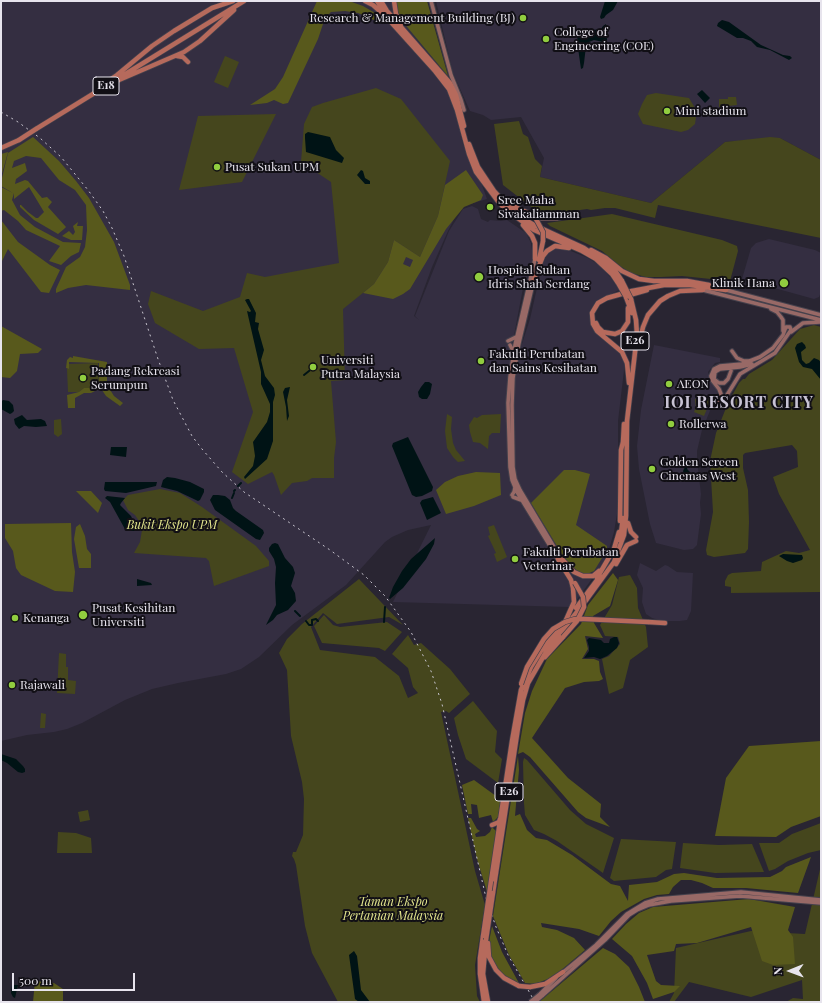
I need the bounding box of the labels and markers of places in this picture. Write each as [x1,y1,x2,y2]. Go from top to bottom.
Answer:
place label: Research & Management Building (BJ) [309,11,515,25]
marker: Research & Management Building (BJ) [518,13,528,23]
place label: College of Engineering (COE) [554,25,654,53]
marker: College of Engineering (COE) [541,34,551,44]
place label: Mini stadium [675,104,746,118]
marker: Mini stadium [662,106,672,116]
place label: Pusat Sukan UPM [225,160,319,174]
marker: Pusat Sukan UPM [212,162,222,172]
place label: Sree Maha Sivakaliamman [498,193,580,221]
marker: Sree Maha Sivakaliamman [485,202,495,212]
place label: Hospital Sultan Idris Shah Serdang [488,263,590,291]
marker: Hospital Sultan Idris Shah Serdang [473,271,485,283]
place label: Klinik Hana [712,276,775,290]
marker: Klinik Hana [778,277,790,289]
place label: Fakulti Perubatan dan Sains Kesihatan [489,347,597,375]
place label: Universiti Putra Malaysia [321,353,400,381]
marker: Fakulti Perubatan dan Sains Kesihatan [476,356,486,366]
marker: Universiti Putra Malaysia [308,362,318,372]
place label: Padang Rekreasi Serumpun [91,364,180,392]
marker: Padang Rekreasi Serumpun [78,373,88,383]
place label: AEON [677,377,709,391]
marker: AEON [664,379,674,389]
place label: Rollerwa [679,417,727,431]
marker: Rollerwa [666,419,676,429]
place label: Golden Screen Cinemas West [660,455,738,483]
marker: Golden Screen Cinemas West [647,464,657,474]
place label: Fakulti Perubatan Veterinar [523,545,619,573]
marker: Fakulti Perubatan Veterinar [510,554,520,564]
place label: Pusat Kesihitan Universiti [92,601,175,629]
marker: Pusat Kesihitan Universiti [77,609,89,621]
place label: Kenanga [23,611,69,625]
marker: Kenanga [10,613,20,623]
place label: Rajawali [20,678,65,692]
marker: Rajawali [7,680,17,690]

